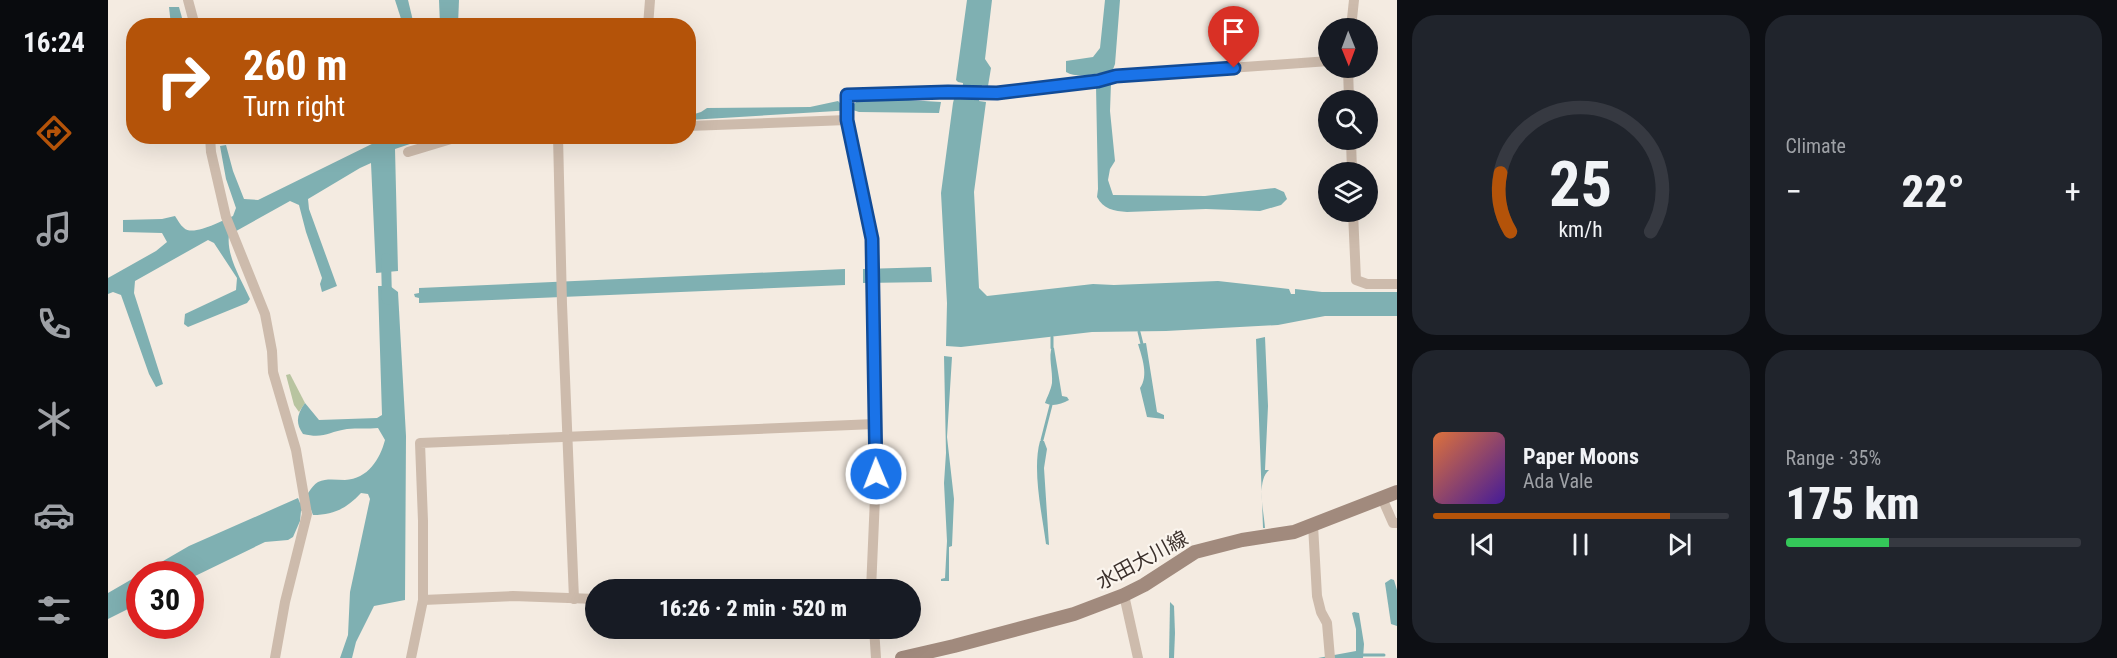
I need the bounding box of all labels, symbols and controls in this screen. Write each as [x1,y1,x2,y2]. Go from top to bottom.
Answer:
pin [1208,6,1259,68]
icon: arrive [1217,15,1250,48]
north arrow [1318,18,1378,78]
map controls [1318,18,1378,222]
text: 16:24 [23,27,85,59]
text: 260 m [243,41,348,90]
icon: right [144,42,222,120]
button: search [1318,90,1378,150]
text: Turn right [243,91,345,123]
icon: directions [33,112,75,154]
text: Climate [1786,134,1846,158]
text: 25 [1549,148,1612,221]
button: layers [1318,162,1378,222]
text: 22° [1902,165,1965,218]
text: − [1786,172,1802,211]
text: + [2065,172,2081,211]
icon: music [33,208,75,250]
text: km/h [1559,217,1603,242]
icon: phone [33,303,75,345]
icon: climate [33,398,75,440]
position arrow [844,442,908,506]
text: Paper Moons [1523,444,1639,469]
text: Range · 35% [1786,446,1881,470]
text: Ada Vale [1523,469,1593,493]
text: 175 km [1786,477,1920,530]
icon: car [33,494,75,536]
street label: 水田大川線 [1092,526,1192,594]
icon: previous [1466,528,1499,561]
icon: pause [1564,528,1597,561]
icon: next [1663,528,1696,561]
speed limit sign: 30 [126,561,204,639]
icon: filters [33,589,75,631]
text: 16:26 · 2 min · 520 m [659,596,847,621]

